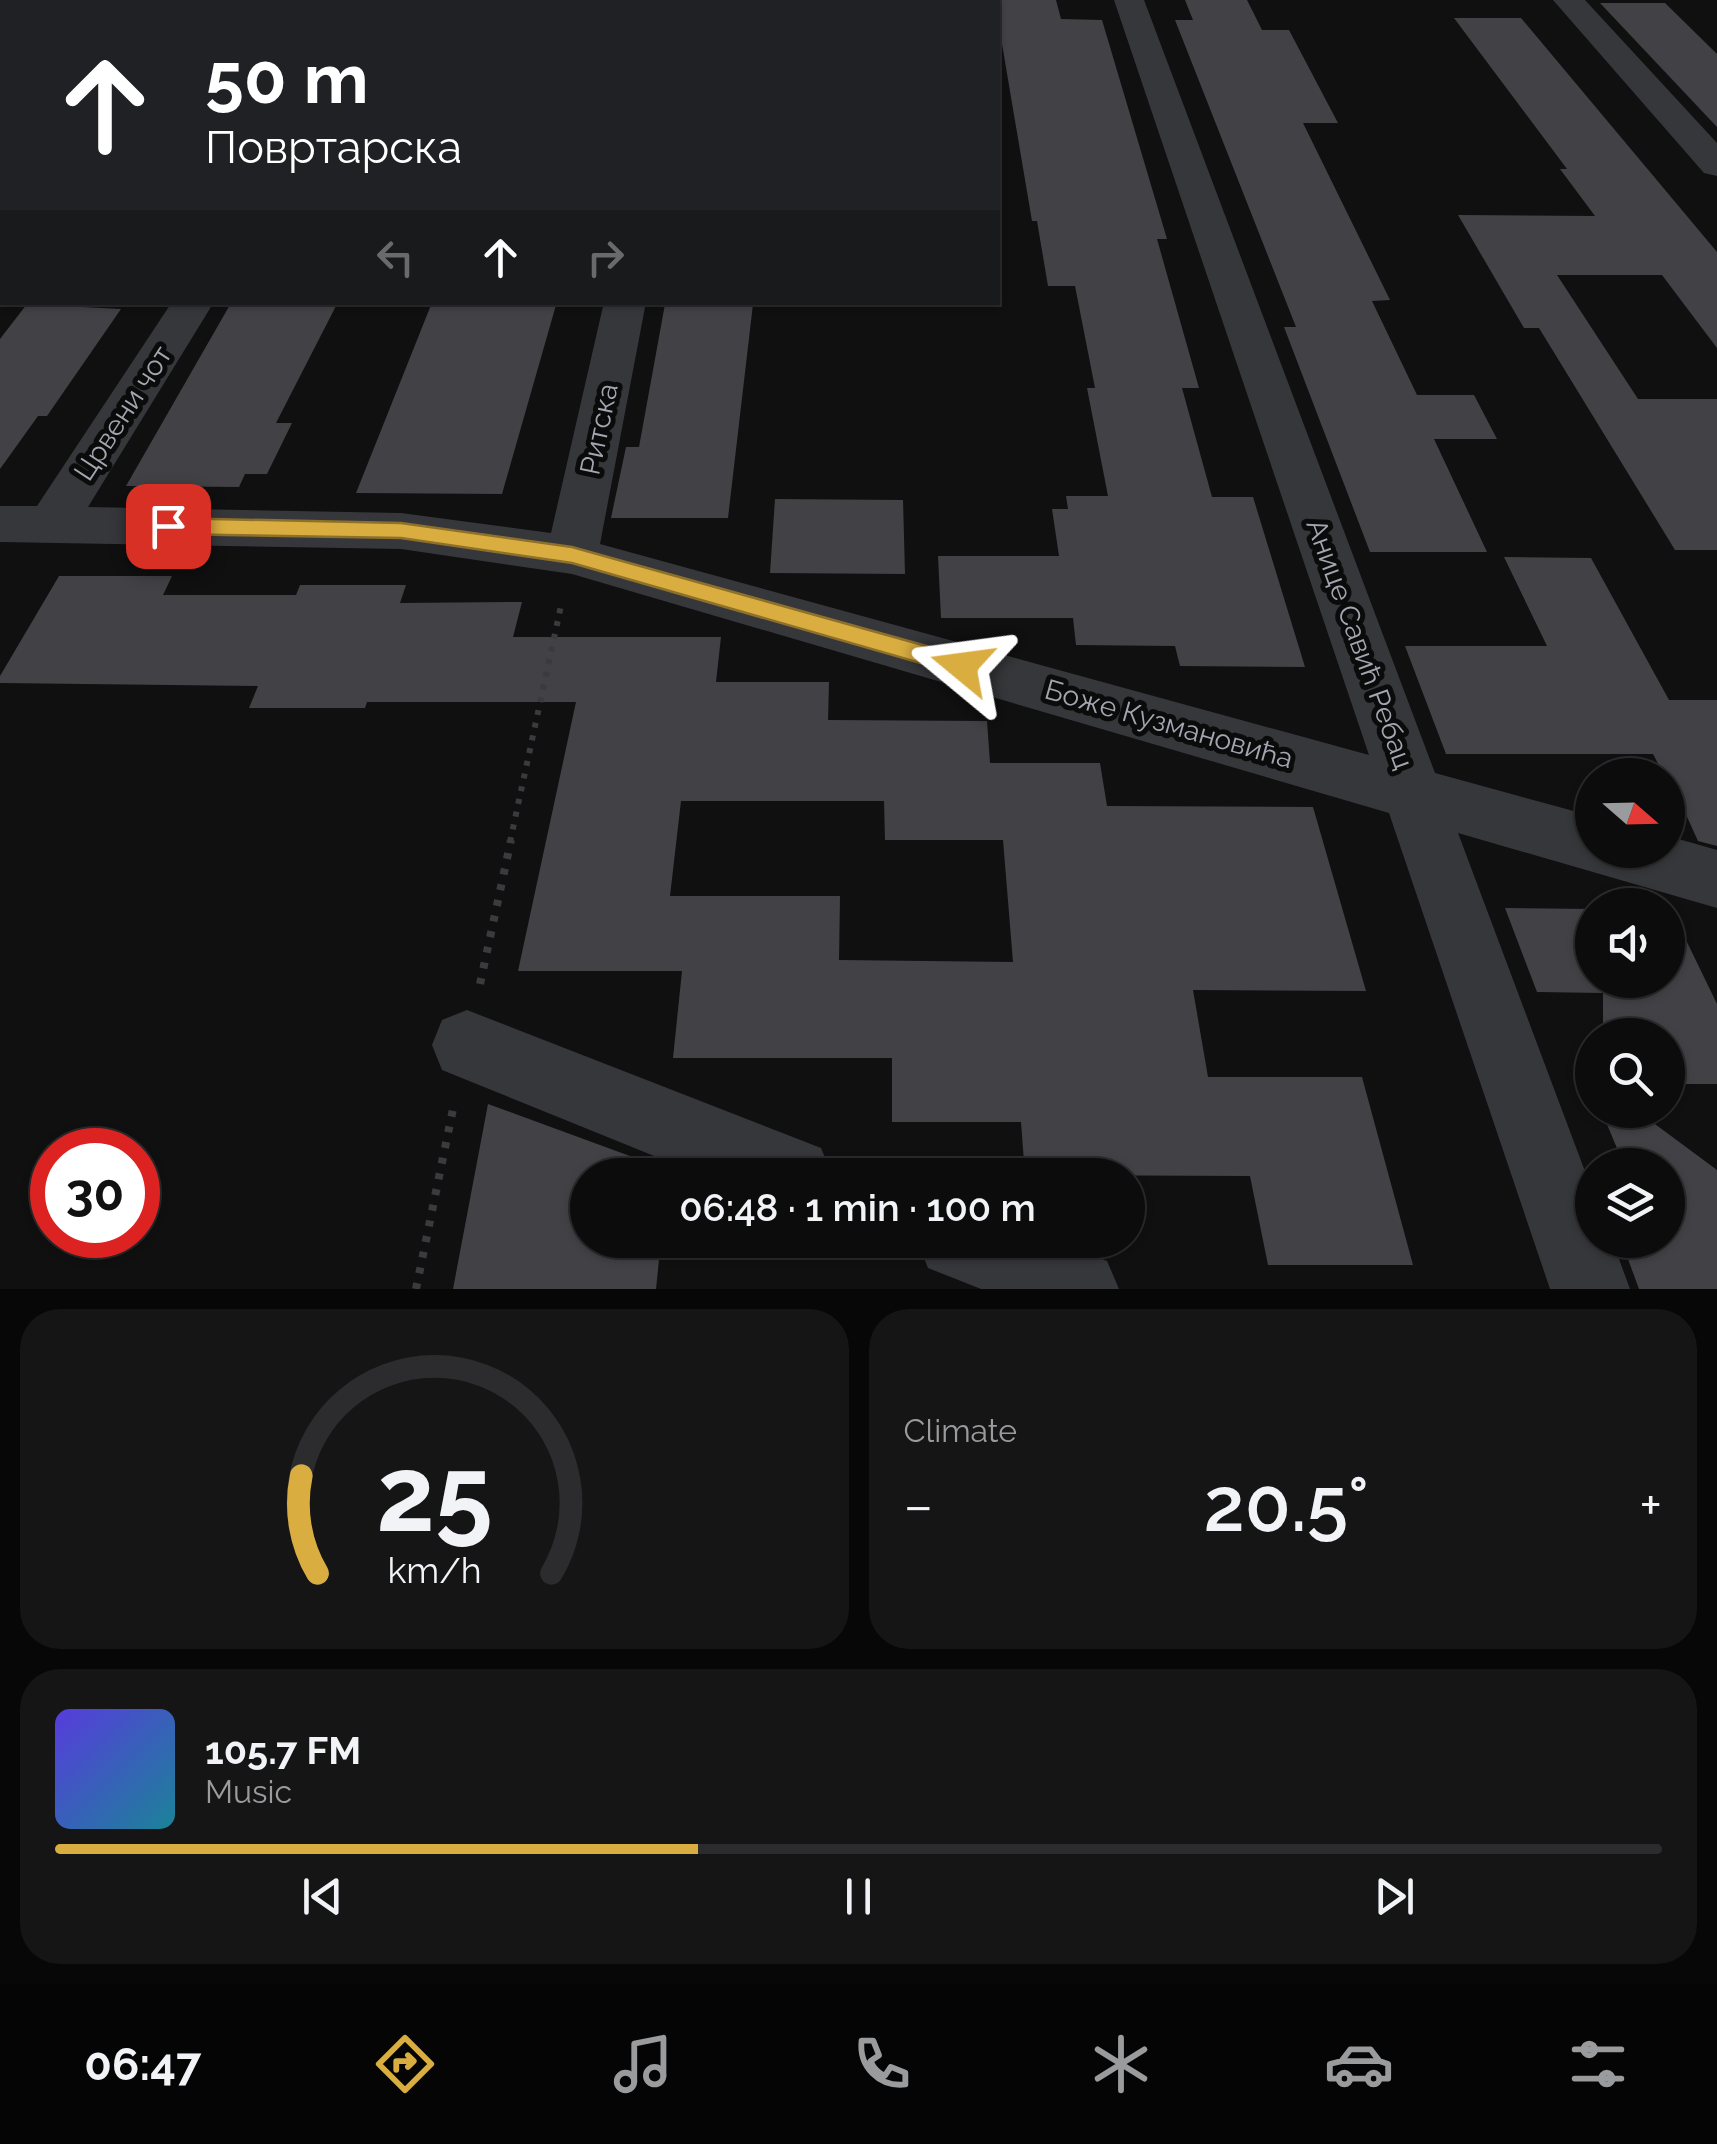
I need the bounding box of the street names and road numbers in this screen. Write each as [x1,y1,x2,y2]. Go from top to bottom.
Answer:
street label: Црвени чот [67,340,179,486]
street label: Ритска [573,380,625,478]
street label: Анице Савић Ребац [1299,514,1421,774]
street label: Боже Кузмановића [1041,673,1297,775]

